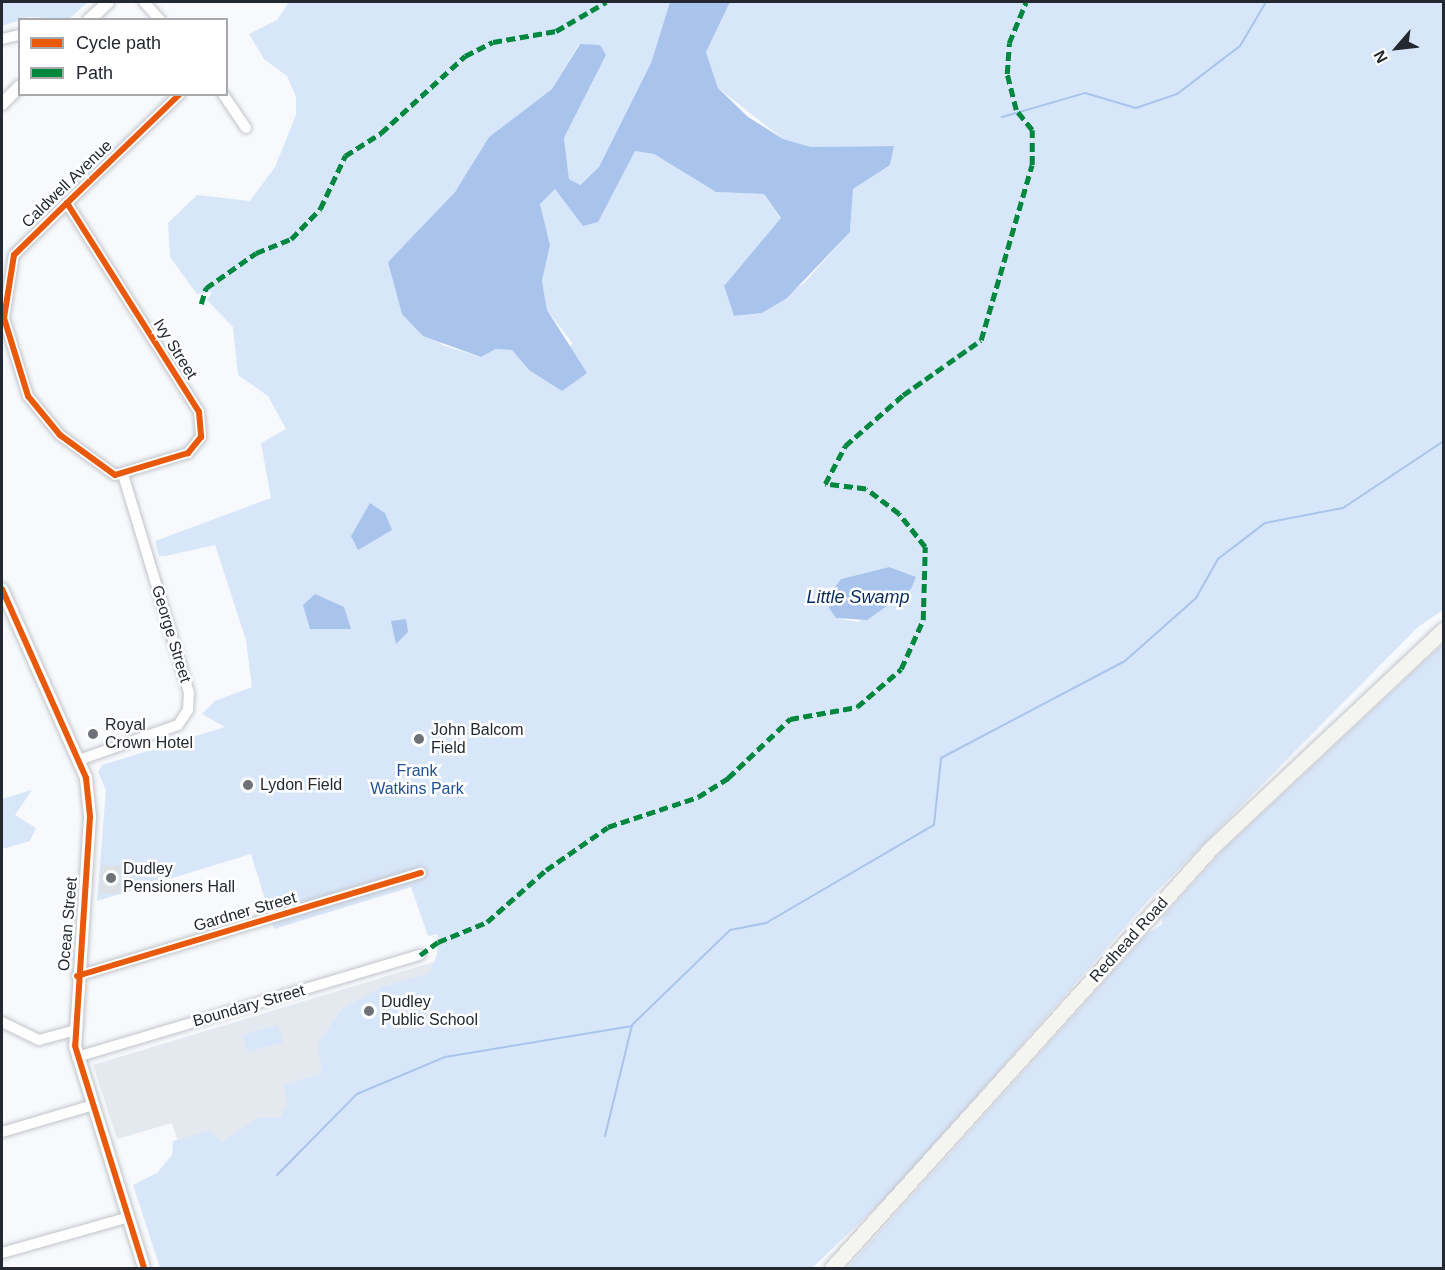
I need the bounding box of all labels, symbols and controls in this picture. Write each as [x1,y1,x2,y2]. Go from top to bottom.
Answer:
legend [18,18,228,96]
north arrow [1367,18,1427,78]
text: Cycle path [76,33,161,53]
text: N [1370,48,1391,66]
text: Path [76,63,113,83]
street label: Caldwell Avenue [18,136,116,232]
street label: Ivy Street [149,315,201,383]
street label: George Street [147,583,195,685]
water label: Little Swamp [806,586,910,608]
place label: Royal Crown Hotel [105,715,193,753]
place label: John Balcom Field [431,720,523,758]
marker: Royal Crown Hotel [86,727,100,741]
marker: John Balcom Field [412,732,426,746]
park label: Frank Watkins Park [370,761,464,799]
place label: Lydon Field [260,775,342,795]
marker: Lydon Field [241,778,255,792]
place label: Dudley Pensioners Hall [123,859,235,897]
marker: Dudley Pensioners Hall [104,871,118,885]
street label: Ocean Street [54,876,82,972]
street label: Gardner Street [191,888,299,936]
street label: Redhead Road [1086,894,1172,986]
street label: Boundary Street [191,981,307,1031]
place label: Dudley Public School [381,992,478,1030]
marker: Dudley Public School [362,1004,376,1018]

